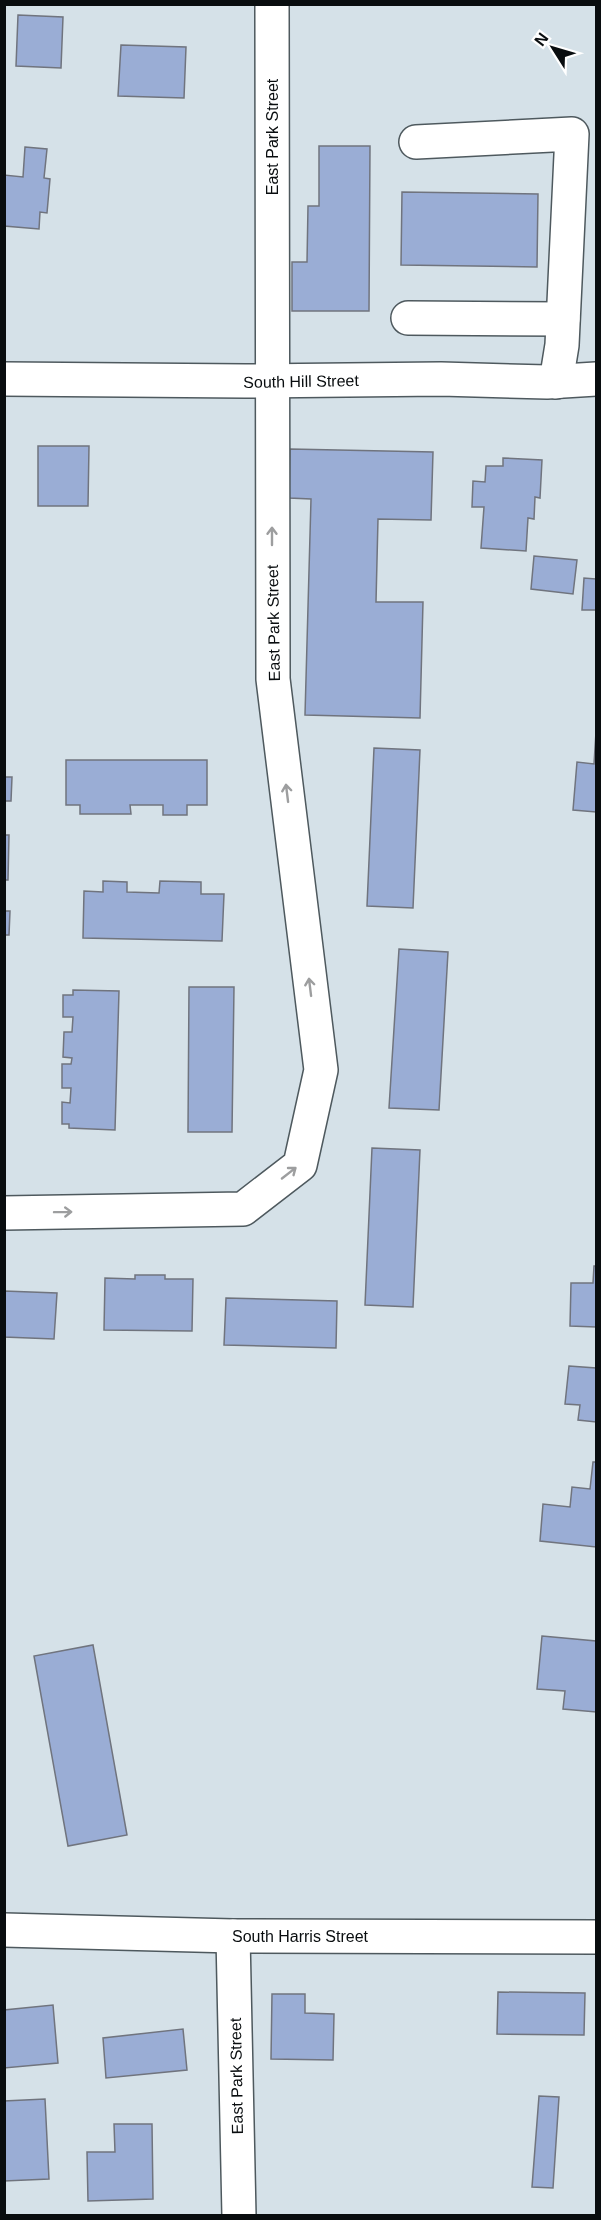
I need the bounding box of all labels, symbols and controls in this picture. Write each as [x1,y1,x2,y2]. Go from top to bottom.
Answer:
north arrow [523,18,583,78]
text: N [531,30,552,49]
street label: East Park Street [264,78,281,195]
street label: South Hill Street [243,372,360,391]
one-way arrow [266,526,278,546]
street label: East Park Street [264,564,283,681]
one-way arrow [281,784,292,803]
one-way arrow [305,977,316,997]
one-way arrow [281,1167,297,1180]
one-way arrow [52,1207,72,1218]
street label: South Harris Street [232,1928,369,1945]
street label: East Park Street [227,2017,246,2134]

